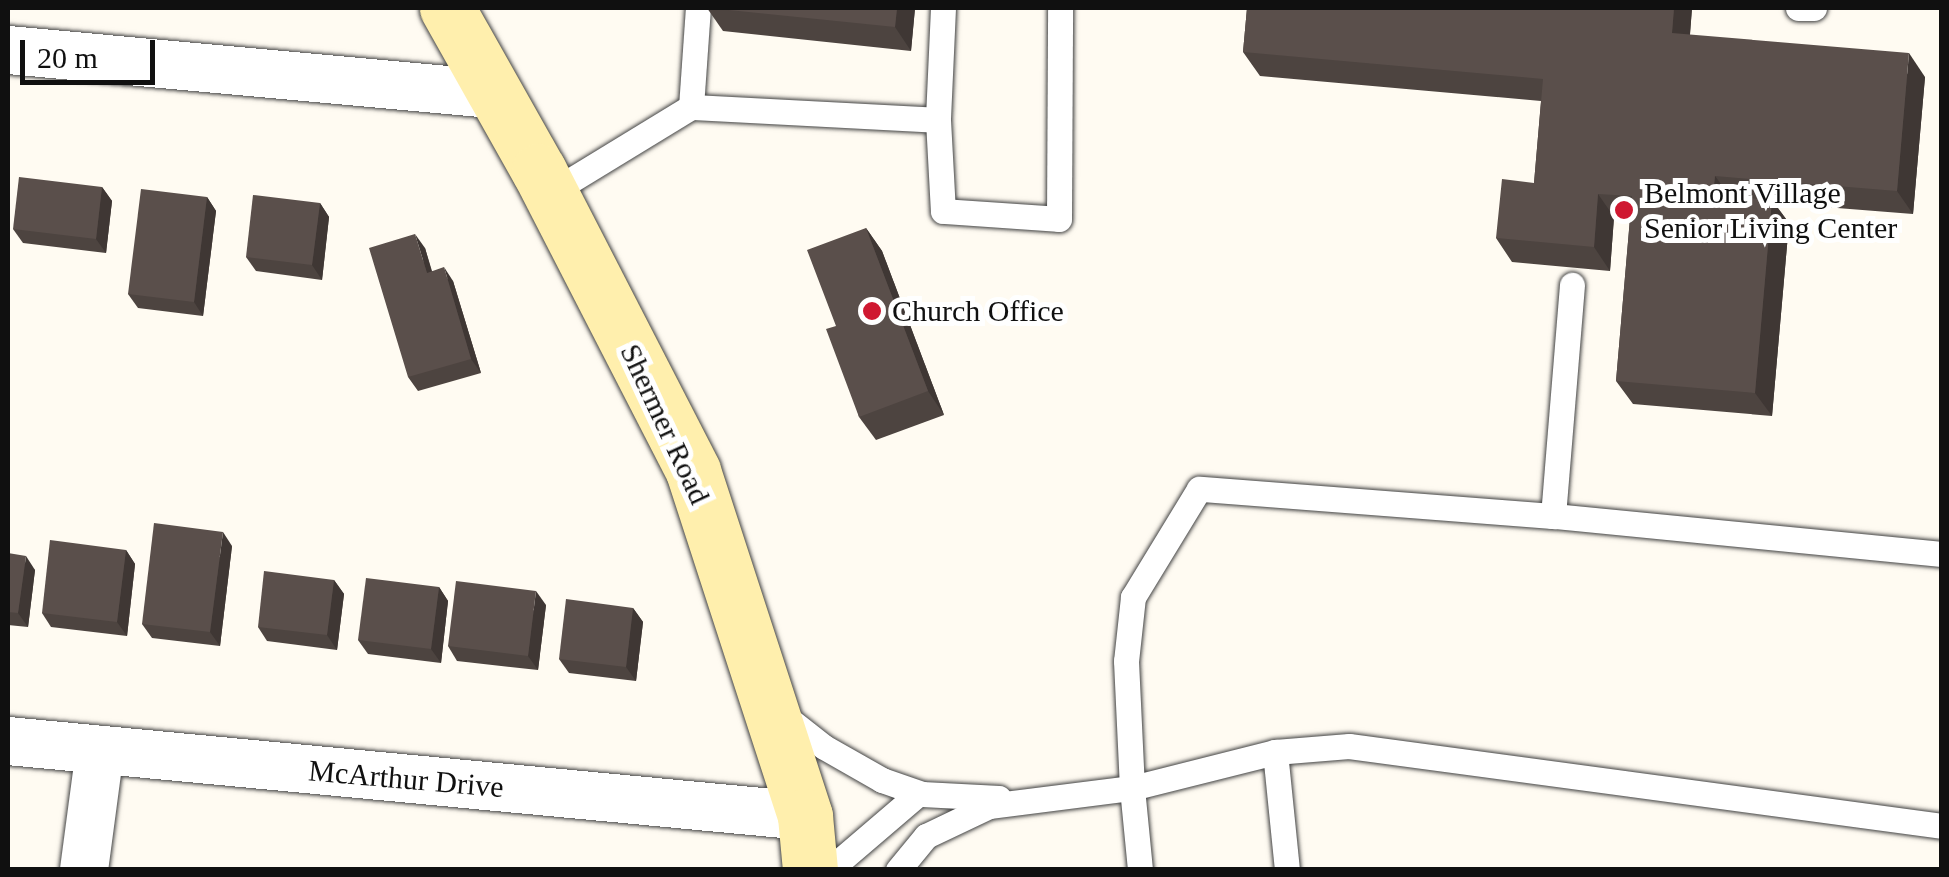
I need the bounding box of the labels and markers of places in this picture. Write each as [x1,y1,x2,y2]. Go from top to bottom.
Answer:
place label: Belmont Village Senior Living Center [1644,175,1897,246]
marker: Belmont Village Senior Living Center [1613,199,1635,221]
place label: Church Office [892,293,1064,329]
marker: Church Office [861,300,883,322]

